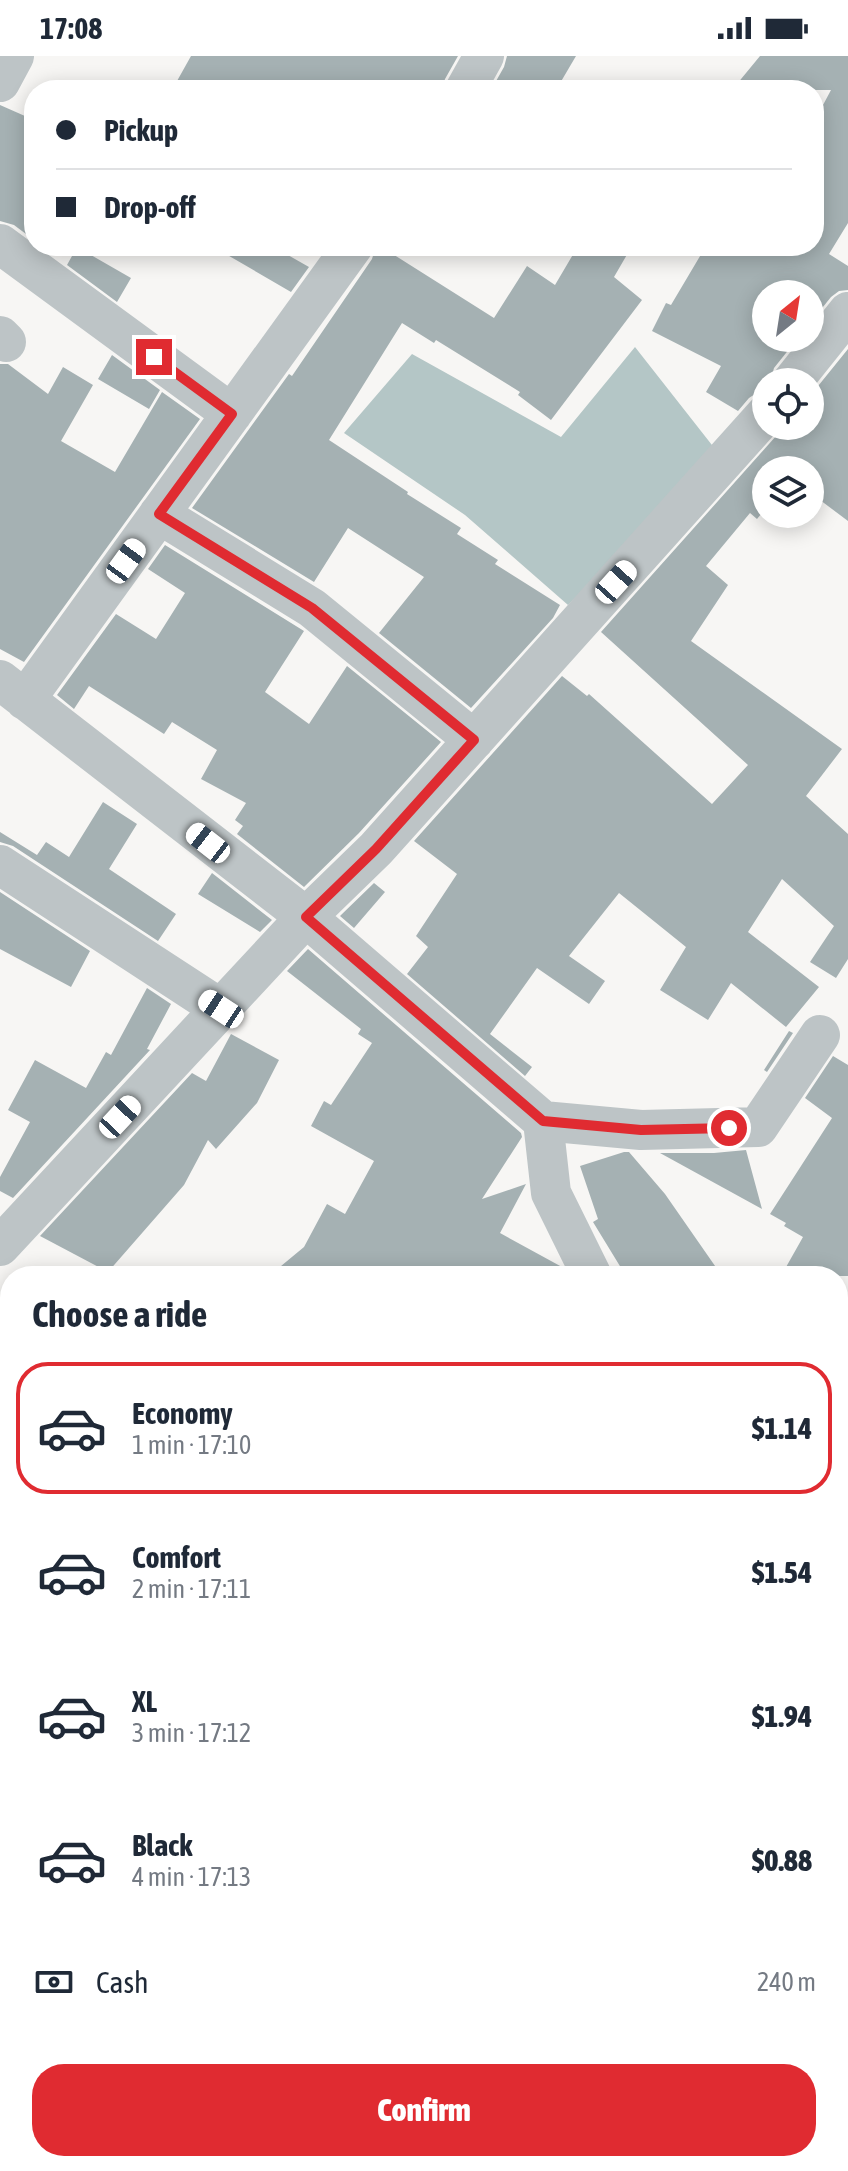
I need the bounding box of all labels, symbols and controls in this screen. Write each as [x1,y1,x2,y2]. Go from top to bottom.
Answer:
text: 17:08 [40,11,102,45]
text: Pickup [104,113,178,147]
text: Drop-off [104,190,196,224]
north arrow [752,280,824,352]
map controls [752,280,824,528]
route end [136,339,172,375]
button: locate [752,368,824,440]
button: layers [752,456,824,528]
car [102,535,150,587]
car [591,556,641,608]
car [182,819,234,867]
car [194,986,248,1032]
car [95,1091,145,1143]
route start [711,1110,747,1146]
text: Choose a ride [32,1293,207,1335]
icon: car [36,1392,108,1464]
text: Economy [132,1396,233,1430]
text: $1.14 [752,1411,812,1445]
text: 1 min · 17:10 [132,1430,251,1460]
icon: car [36,1536,108,1608]
text: Comfort [132,1540,221,1574]
text: $1.54 [752,1555,812,1589]
text: 2 min · 17:11 [132,1574,251,1604]
icon: car [36,1680,108,1752]
text: XL [132,1684,157,1718]
text: $1.94 [752,1699,812,1733]
text: 3 min · 17:12 [132,1718,251,1748]
icon: car [36,1824,108,1896]
text: Black [132,1828,192,1862]
text: $0.88 [752,1843,812,1877]
text: 4 min · 17:13 [132,1862,251,1892]
icon: cash [32,1960,76,2004]
text: Cash [96,1965,149,1999]
text: 240 m [757,1967,816,1997]
button: Confirm [32,2064,816,2156]

